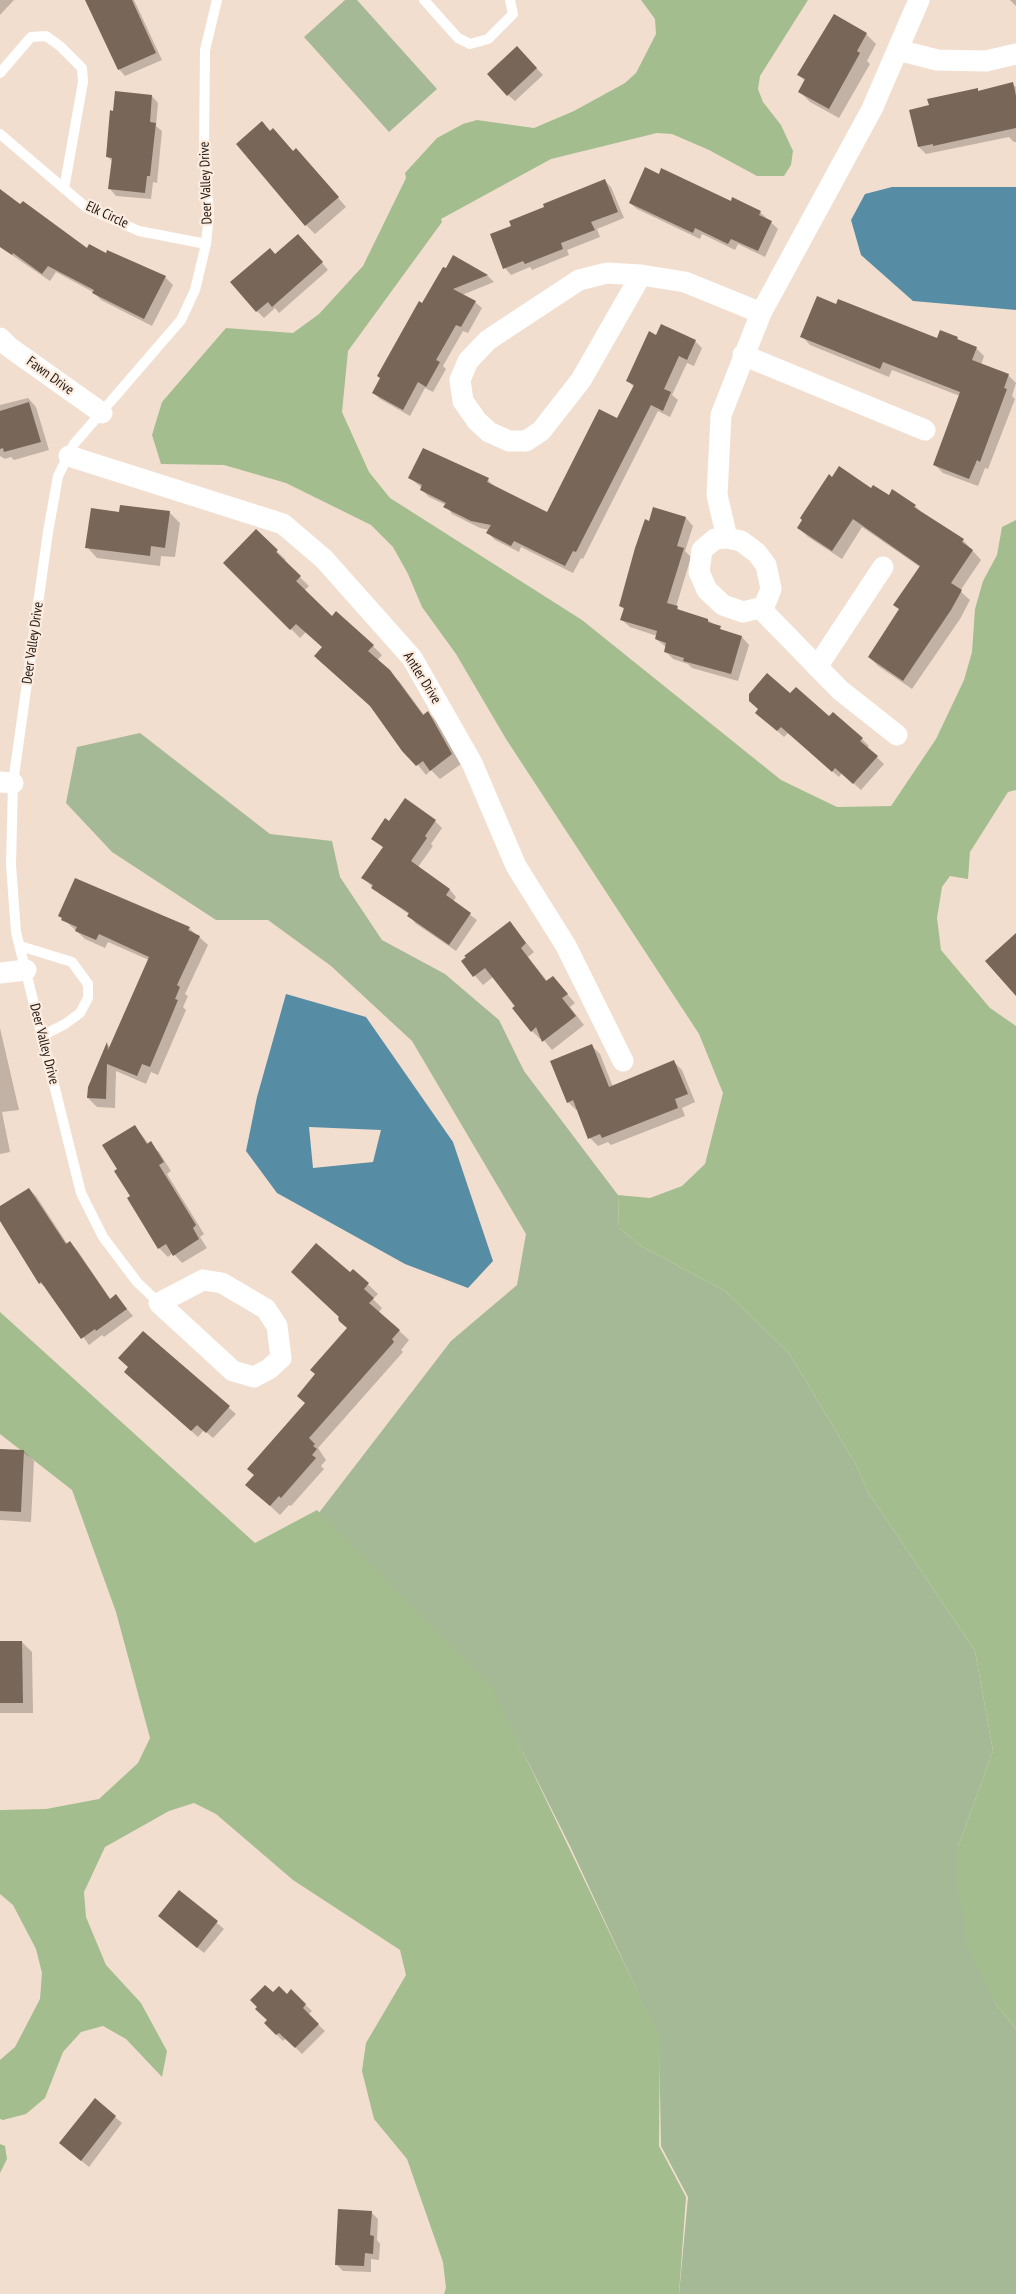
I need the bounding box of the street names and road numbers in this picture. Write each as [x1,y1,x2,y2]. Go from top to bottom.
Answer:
street label: Deer Valley Drive [196,141,216,225]
street label: Elk Circle [83,198,131,232]
street label: Fawn Drive [23,353,77,399]
street label: Deer Valley Drive [19,601,47,685]
street label: Antler Drive [400,649,444,707]
street label: Deer Valley Drive [26,1002,62,1086]

